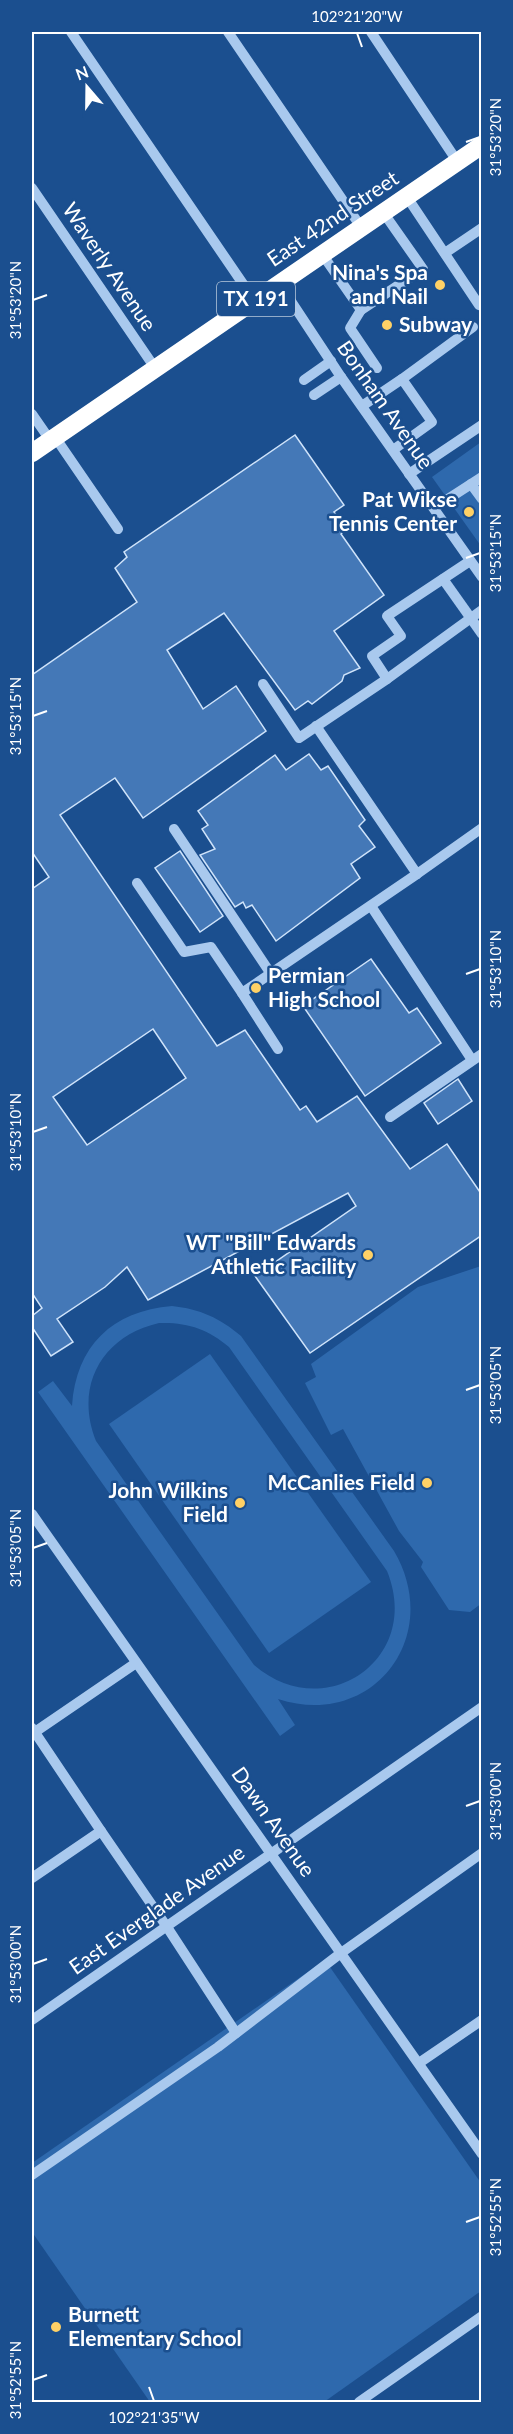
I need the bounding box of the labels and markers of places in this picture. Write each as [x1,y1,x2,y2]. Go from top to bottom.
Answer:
place label: Nina's Spa and Nail [332,259,428,308]
marker: Nina's Spa and Nail [433,278,447,292]
place label: Subway [399,311,473,336]
marker: Subway [380,318,394,332]
place label: Pat Wikse Tennis Center [329,486,457,535]
marker: Pat Wikse Tennis Center [462,505,476,519]
place label: Permian High School [268,962,380,1011]
marker: Permian High School [249,981,263,995]
place label: WT "Bill" Edwards Athletic Facility [186,1229,357,1278]
marker: WT "Bill" Edwards Athletic Facility [361,1248,375,1262]
place label: McCanlies Field [268,1469,415,1494]
marker: McCanlies Field [420,1476,434,1490]
place label: John Wilkins Field [108,1477,228,1526]
marker: John Wilkins Field [233,1496,247,1510]
place label: Burnett Elementary School [68,2301,242,2350]
marker: Burnett Elementary School [49,2320,63,2334]

